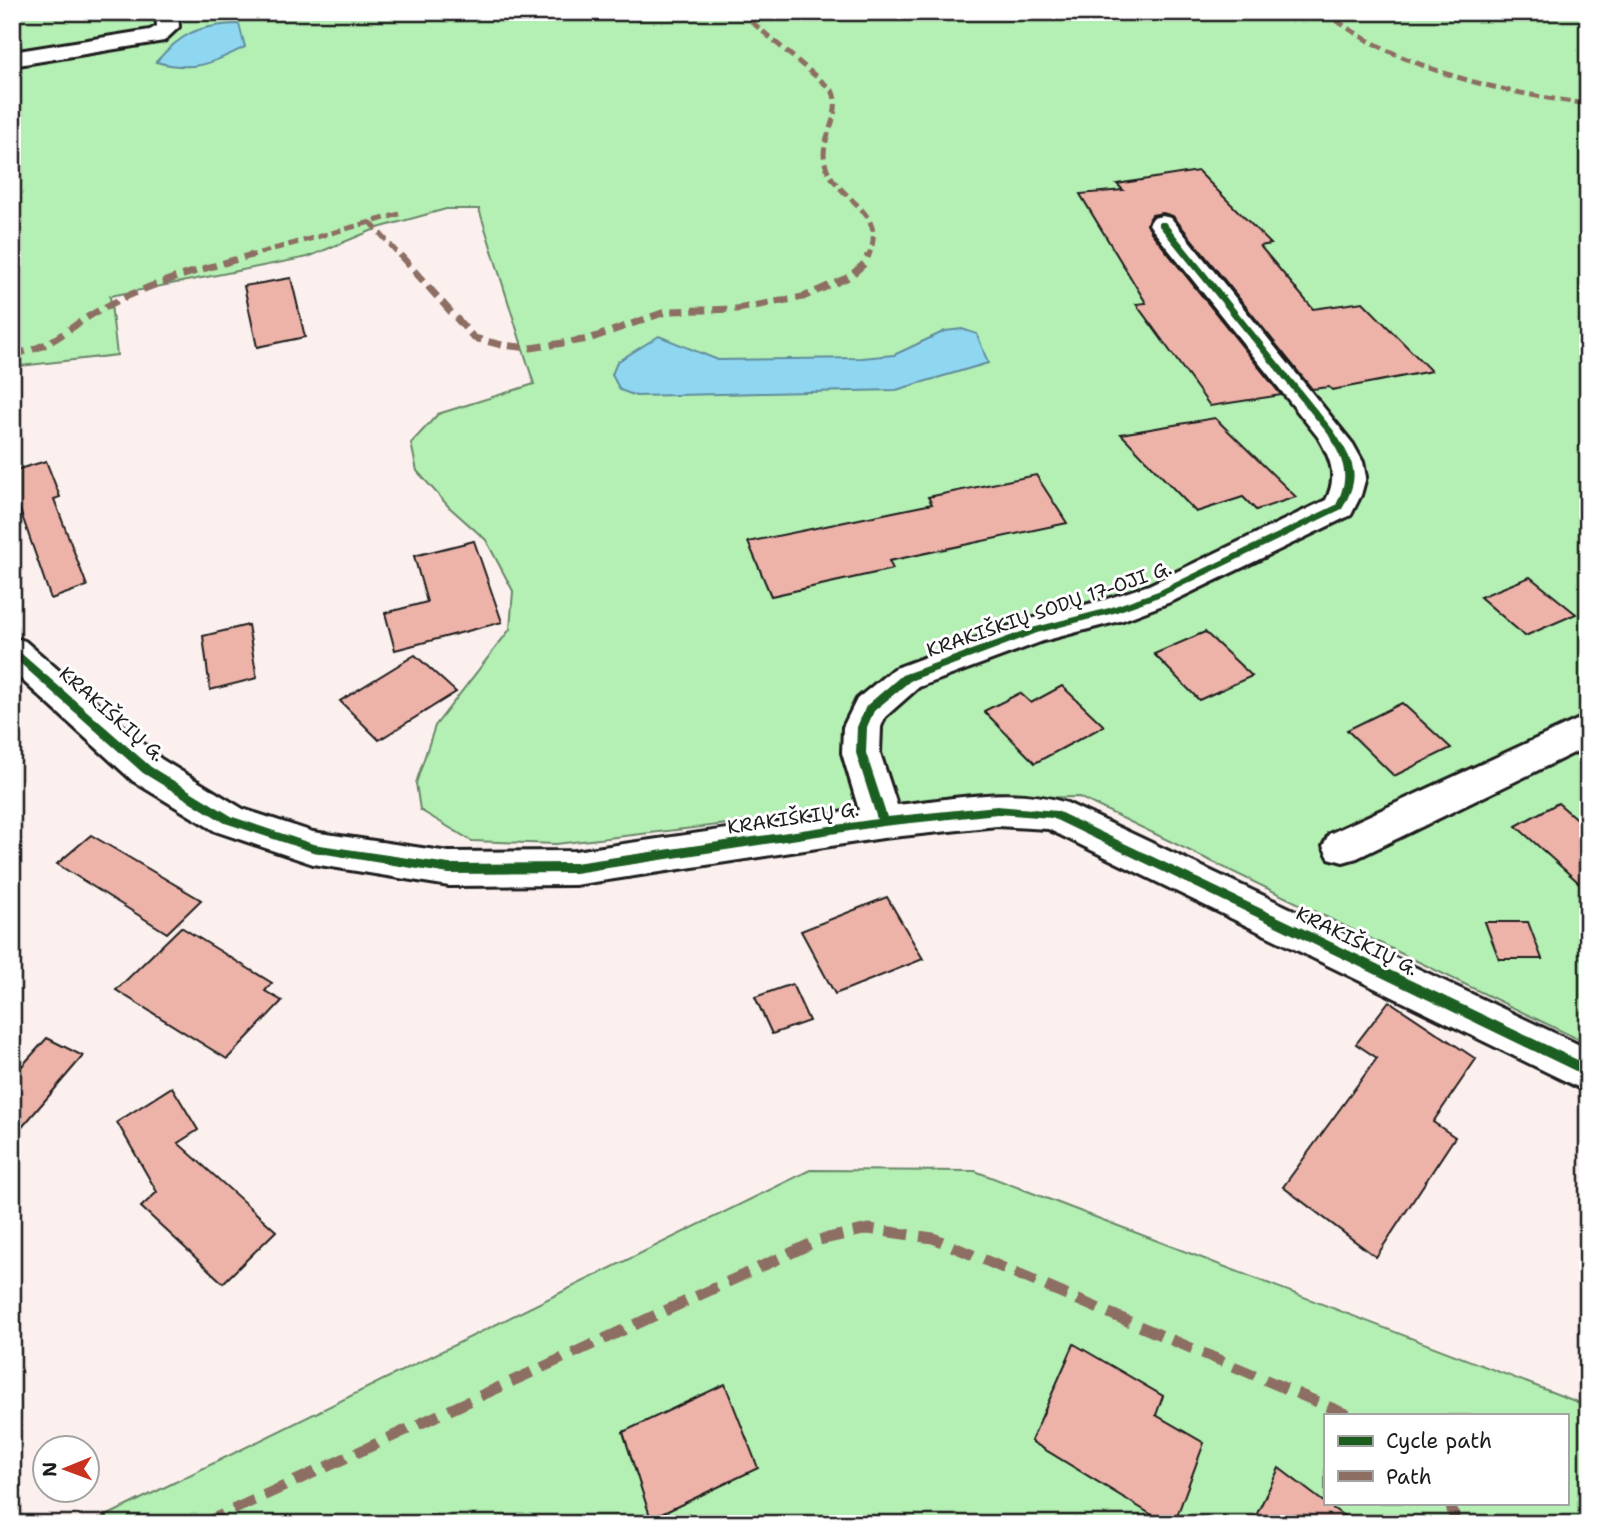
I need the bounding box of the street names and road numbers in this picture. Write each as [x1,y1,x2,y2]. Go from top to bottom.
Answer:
street label: KRAKIŠKIŲ SODŲ 17-OJI G. [923,554,1175,663]
street label: KRAKIŠKIŲ G. [54,660,171,767]
street label: KRAKIŠKIŲ G. [725,795,860,840]
street label: KRAKIŠKIŲ G. [1292,900,1422,981]

